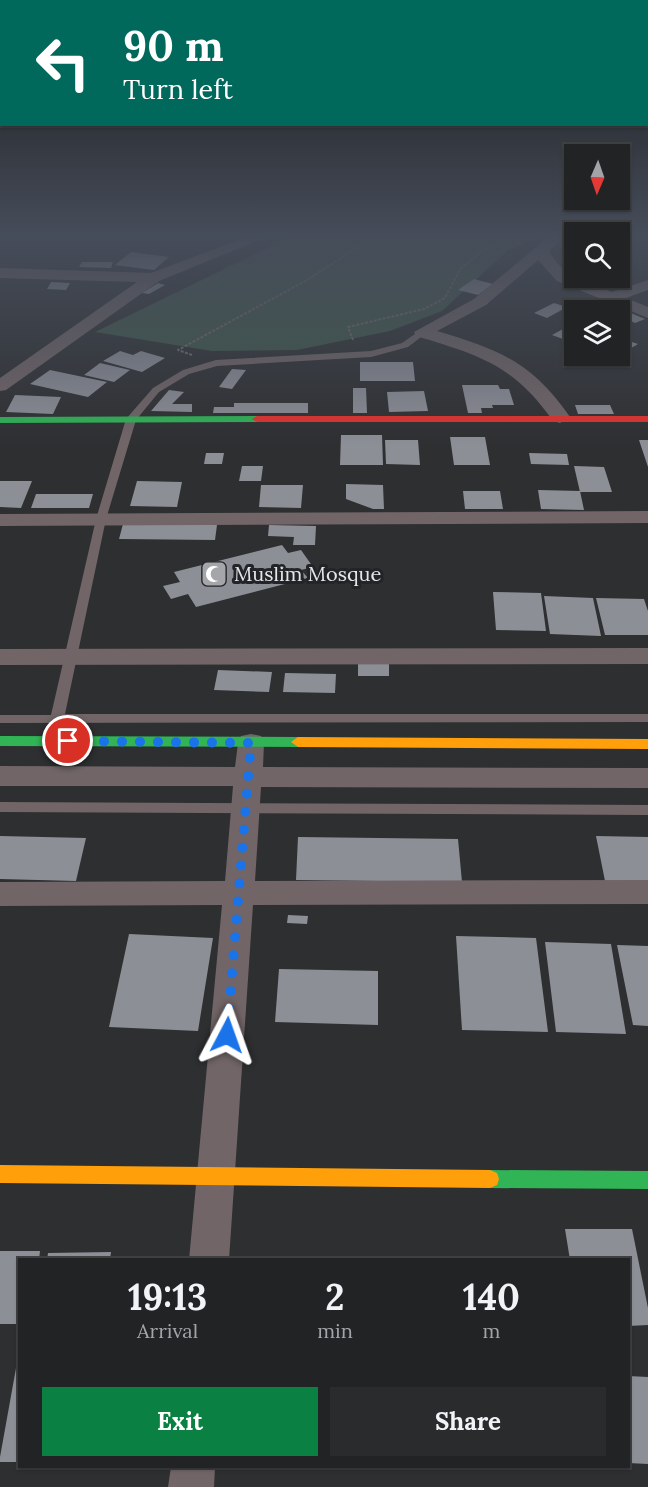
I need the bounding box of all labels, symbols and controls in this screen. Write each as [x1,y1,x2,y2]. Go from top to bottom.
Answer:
text: 90 m [123,19,224,73]
icon: left [24,24,102,102]
text: Turn left [123,72,233,106]
north arrow [564,144,630,210]
map controls [564,144,630,366]
button: search [564,222,630,288]
button: layers [564,300,630,366]
mosque icon: Muslim Mosque [199,559,229,589]
place label: Muslim Mosque [234,561,381,586]
pin [42,715,93,766]
icon: arrive [51,724,84,757]
position arrow [195,1003,259,1067]
text: 19:13 [128,1274,207,1320]
text: 2 [325,1274,345,1320]
text: 140 [463,1274,520,1320]
text: Arrival [137,1318,198,1343]
text: min [317,1318,353,1343]
text: m [482,1318,500,1343]
button: Exit [42,1387,318,1456]
button: Share [330,1387,606,1456]

